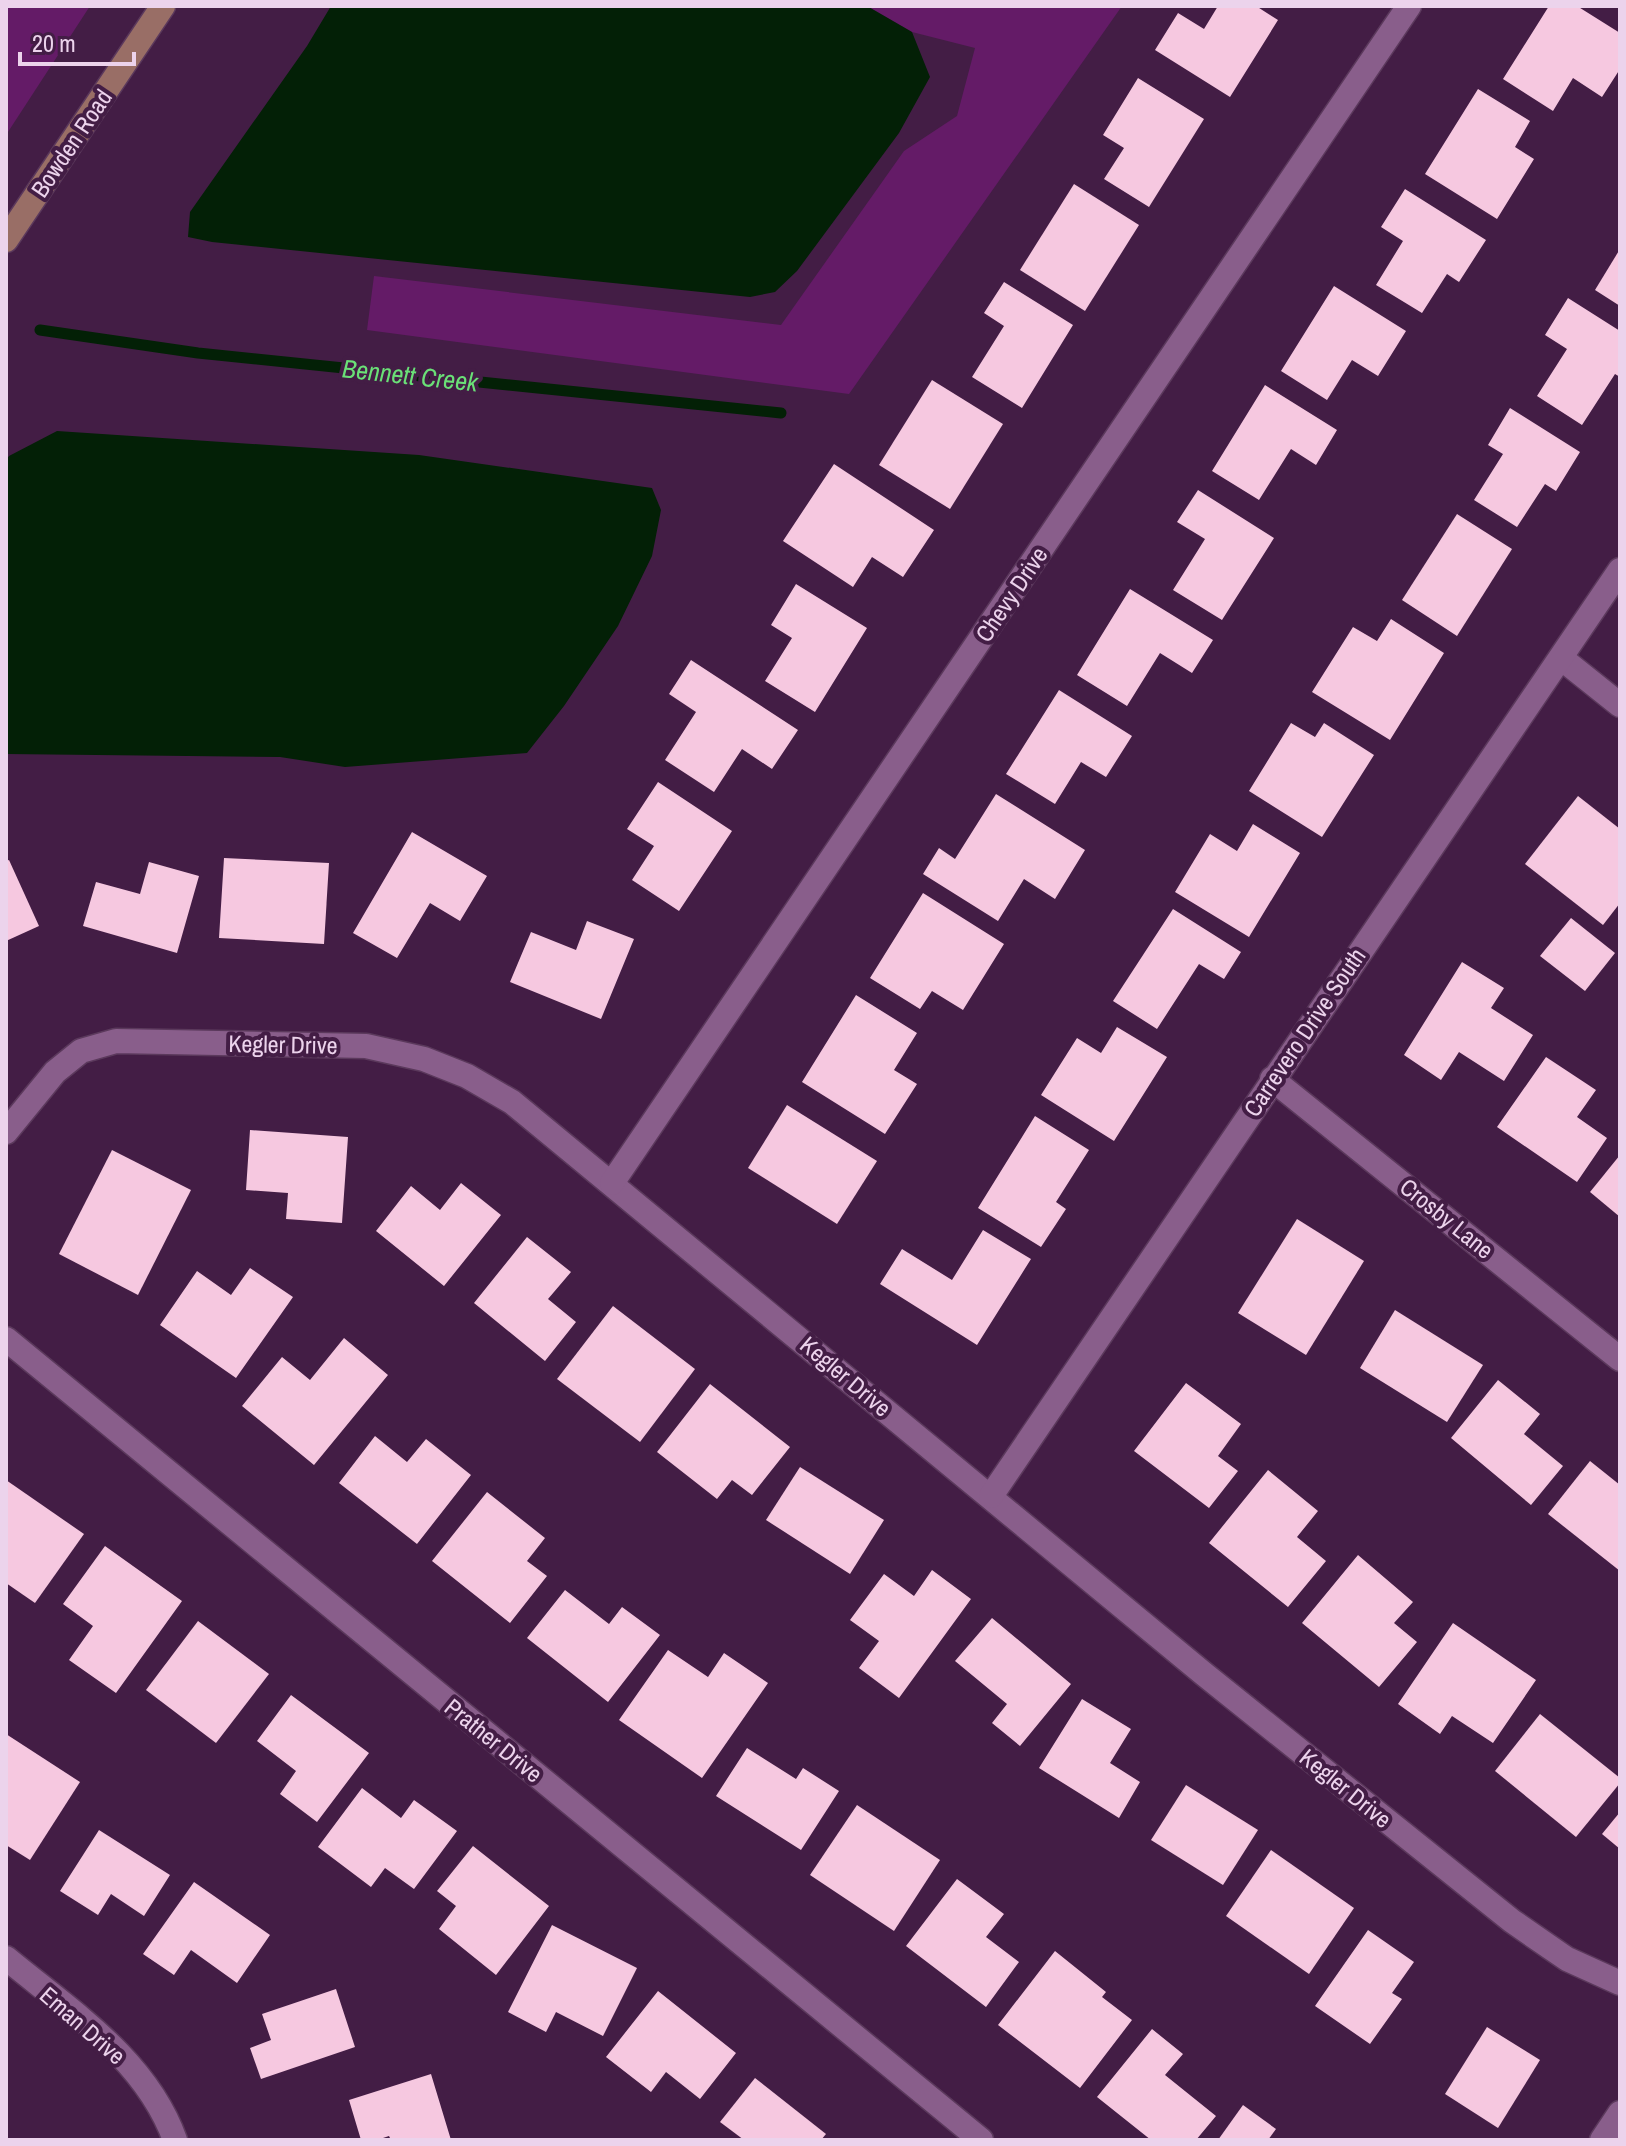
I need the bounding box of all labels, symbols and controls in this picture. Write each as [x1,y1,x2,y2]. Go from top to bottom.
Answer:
scale bar [20,16,134,66]
text: 20 m [32,27,76,59]
street label: Bowden Road [23,83,119,203]
water label: Bennett Creek [340,350,481,400]
street label: Chevy Drive [967,540,1055,648]
street label: Carrevero Drive South [1236,941,1372,1123]
street label: Kegler Drive [228,1027,338,1061]
street label: Crosby Lane [1394,1170,1500,1266]
street label: Kegler Drive [794,1329,898,1423]
street label: Prather Drive [438,1691,550,1789]
street label: Kegler Drive [1293,1741,1399,1835]
street label: Eman Drive [33,1979,133,2071]

